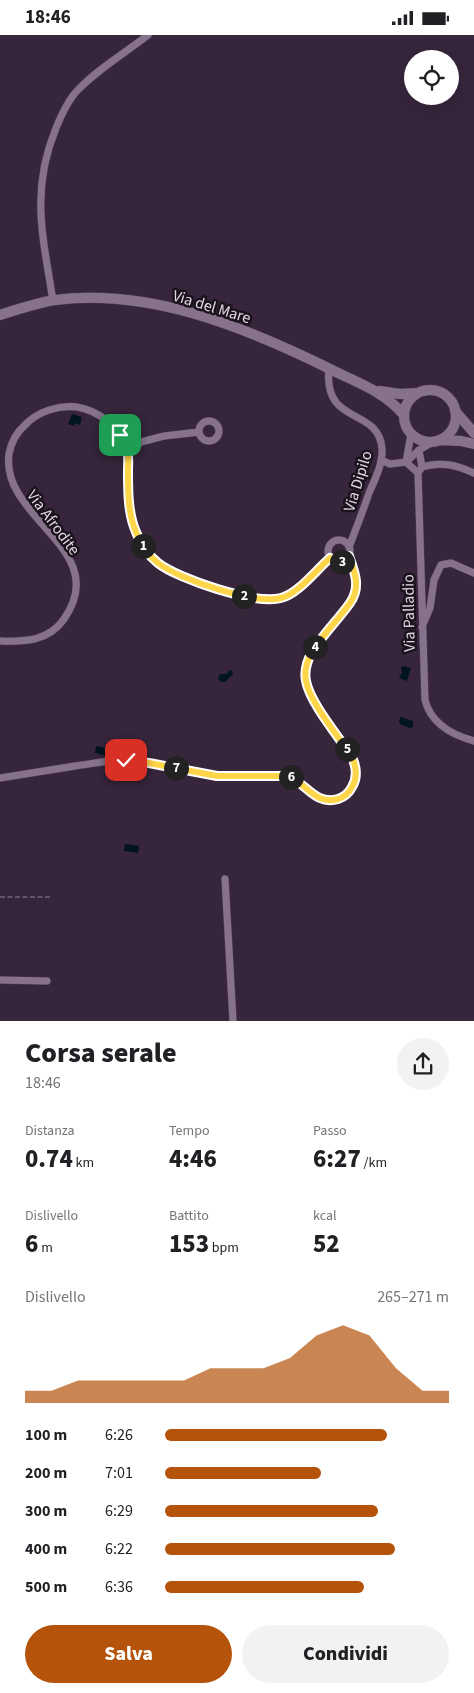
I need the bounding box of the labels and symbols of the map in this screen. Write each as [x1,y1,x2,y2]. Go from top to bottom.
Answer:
street label: Via del Mare [170,285,254,329]
pin [99,414,141,456]
street label: Via Dipilo [338,448,378,515]
street label: Via Afrodite [21,485,85,560]
pin: 1 [130,533,156,559]
pin: 3 [330,549,354,575]
street label: Via Palladio [397,574,421,652]
pin: 2 [232,583,256,609]
pin: 4 [302,635,328,659]
pin: 5 [334,737,360,761]
pin [105,739,147,781]
pin: 7 [164,755,188,781]
pin: 6 [278,765,304,789]

